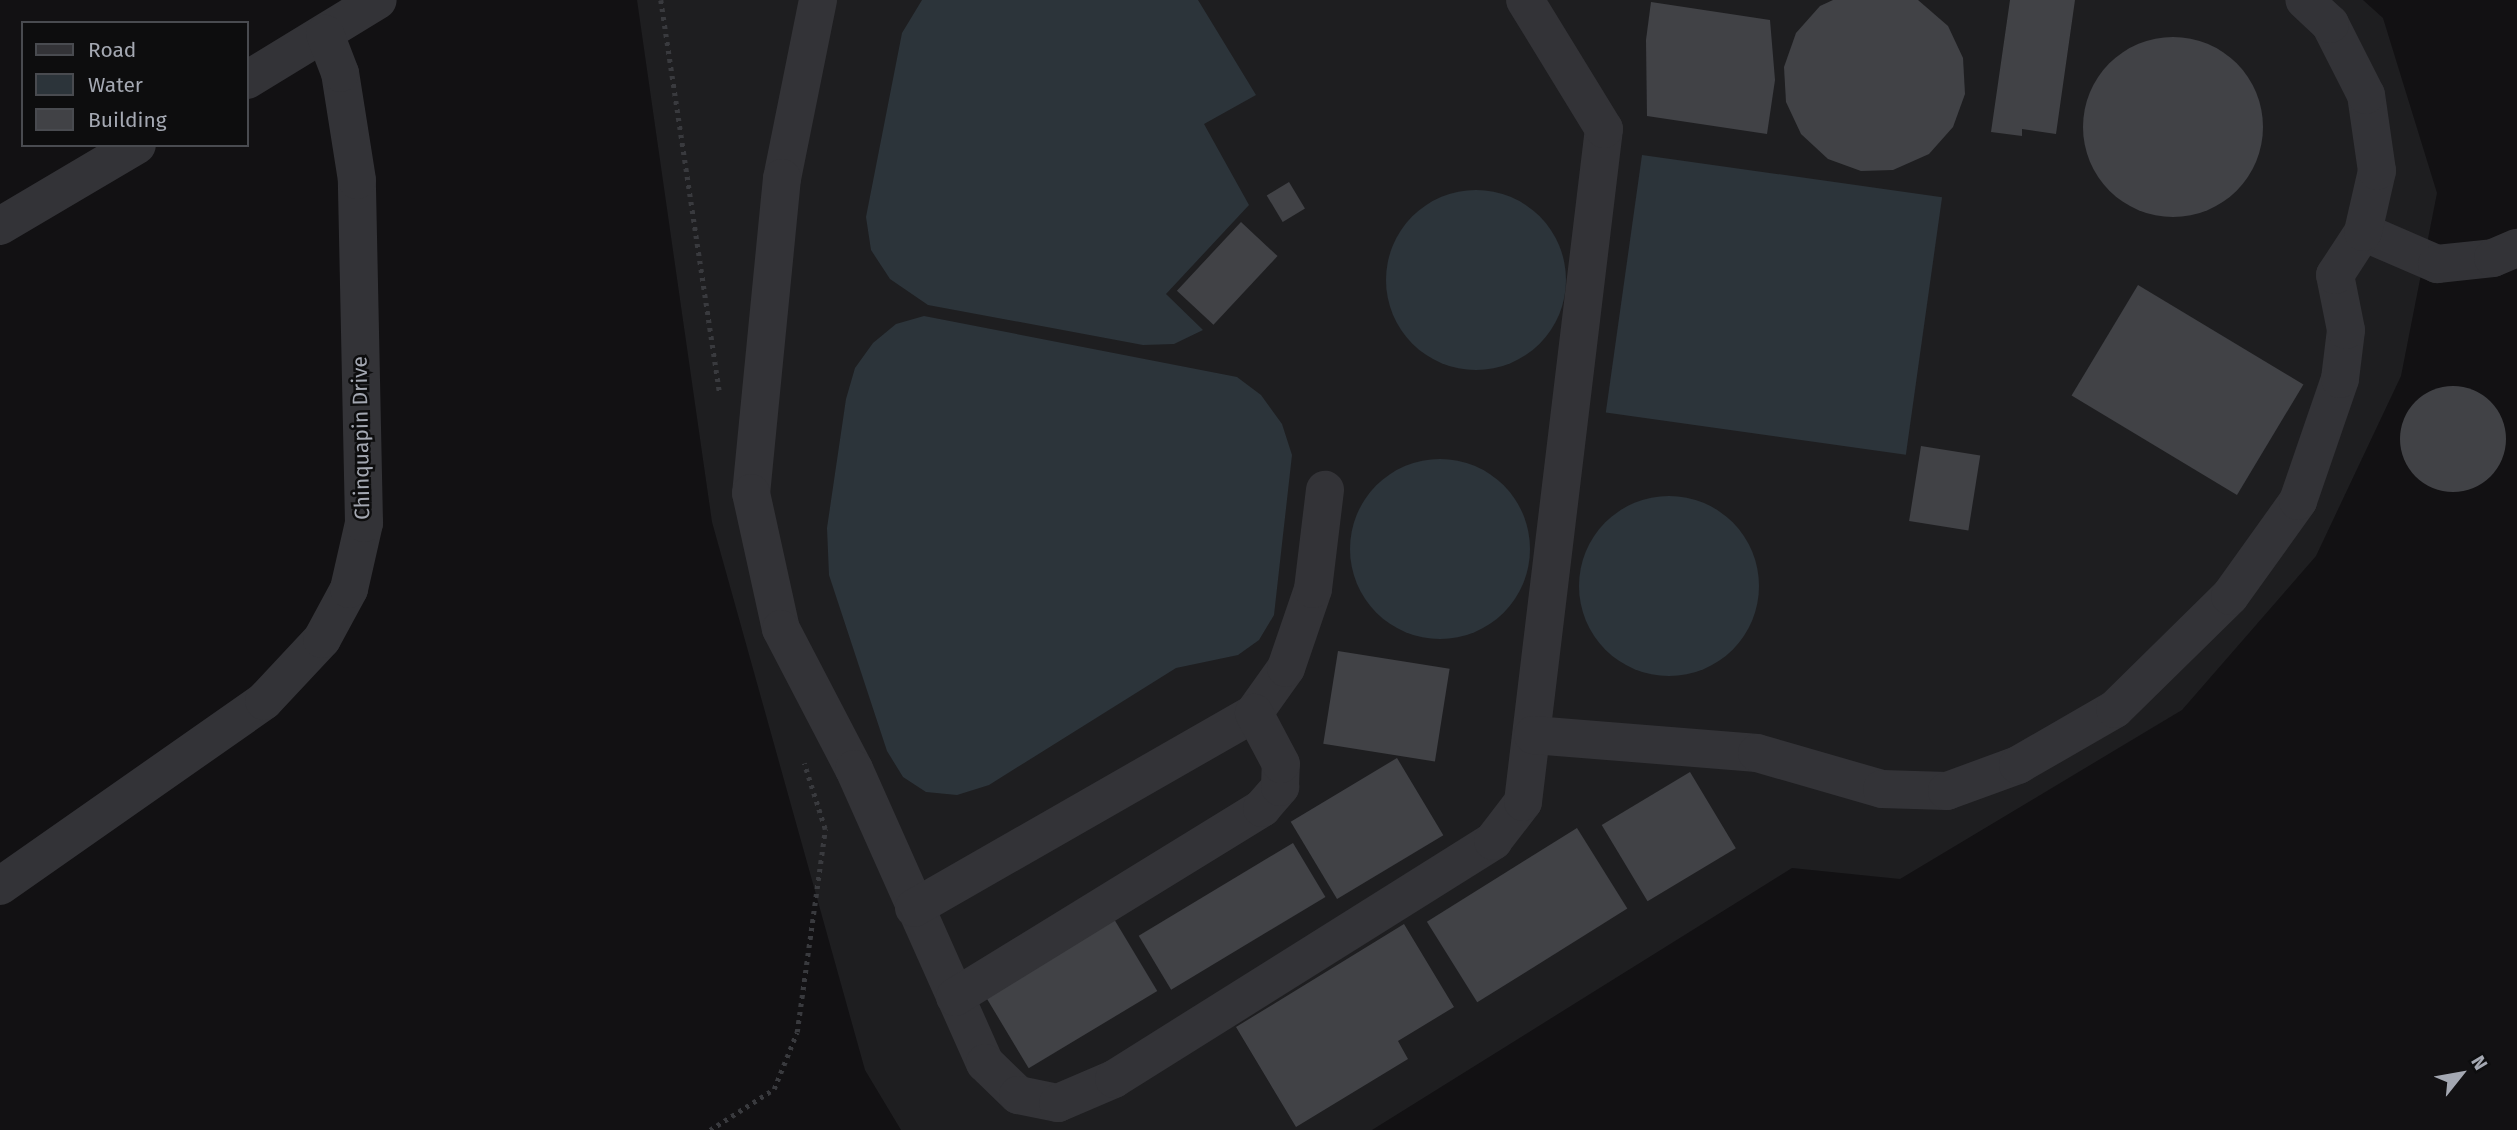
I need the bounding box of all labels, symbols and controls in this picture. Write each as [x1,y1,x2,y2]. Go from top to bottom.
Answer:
legend [21,21,248,147]
text: Road [88,37,136,63]
text: Water [88,72,143,98]
text: Building [88,107,167,133]
street label: Chinquapin Drive [347,356,375,520]
north arrow [2426,1039,2496,1109]
text: N [2466,1052,2493,1074]

